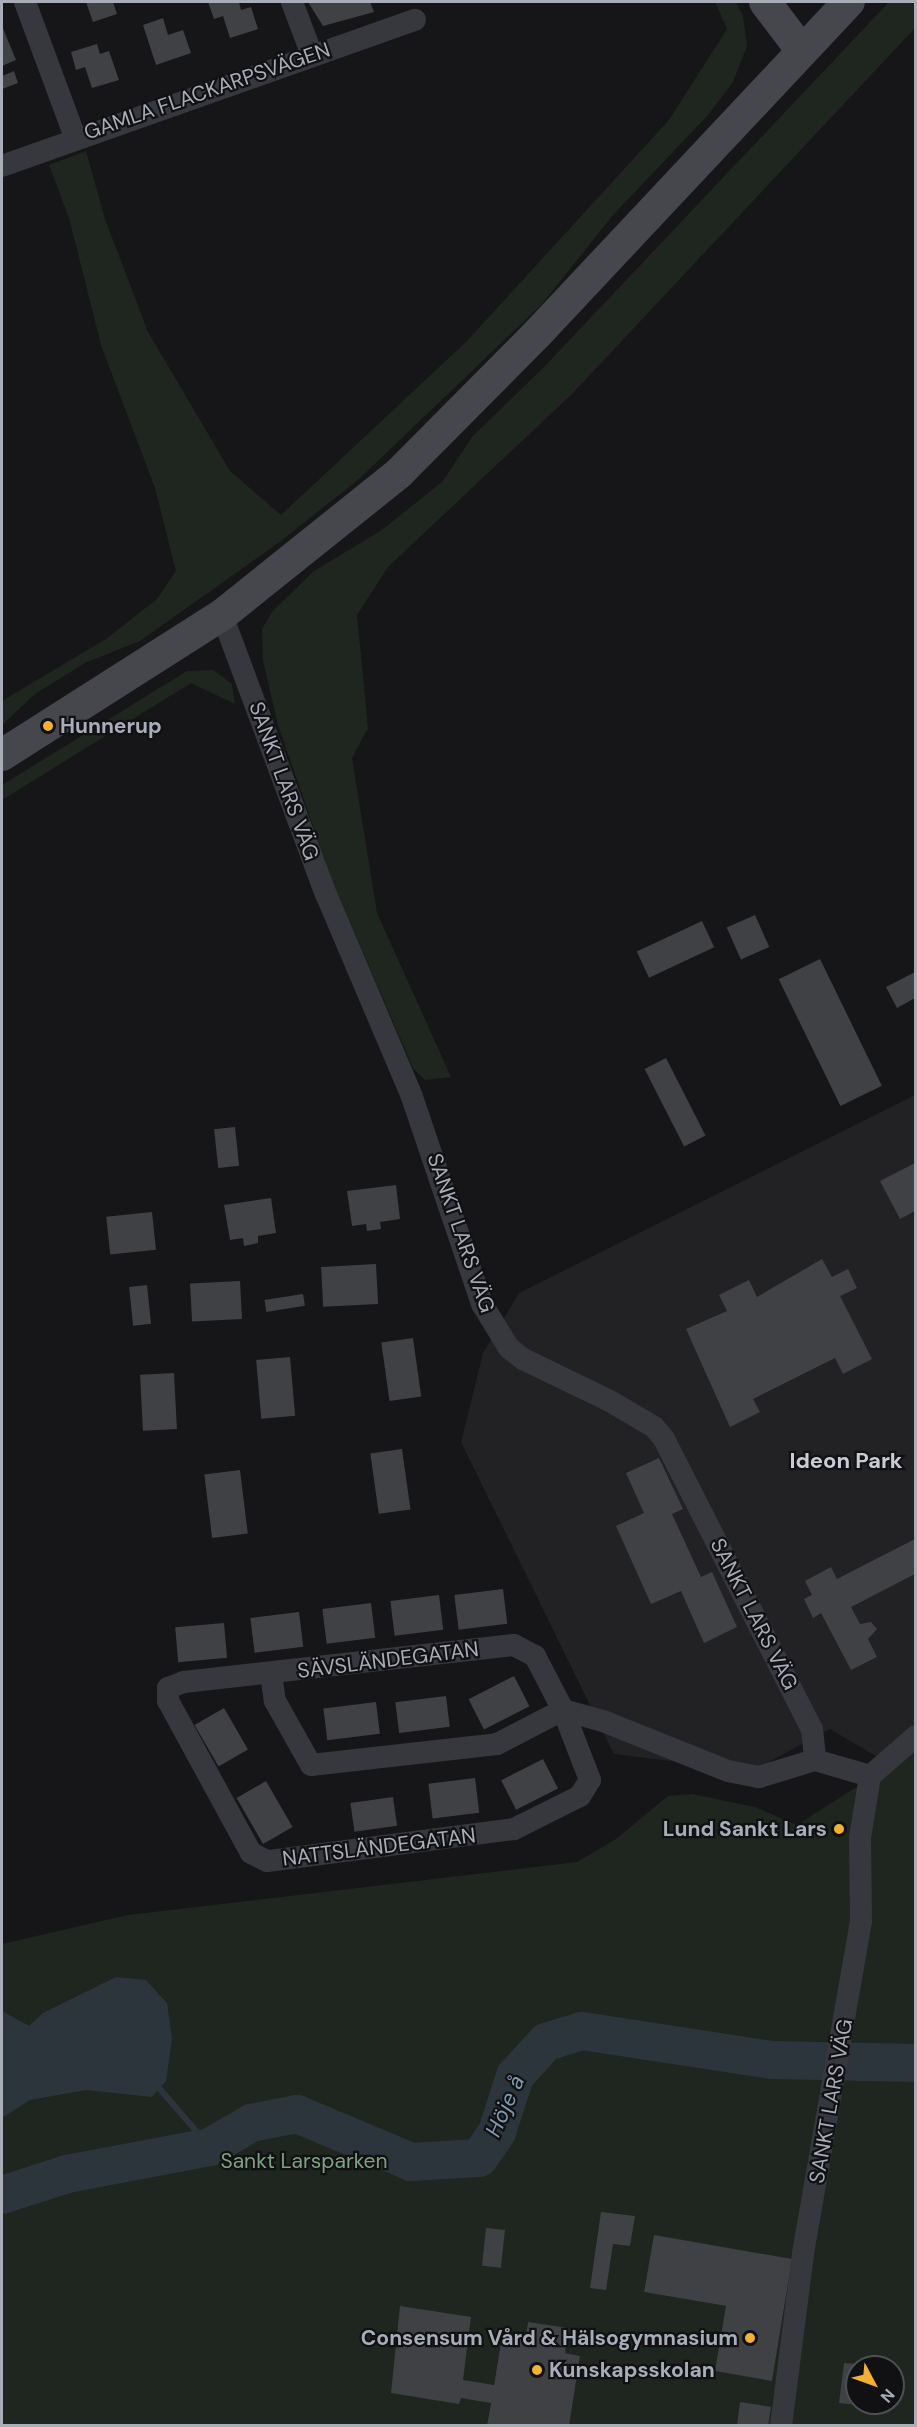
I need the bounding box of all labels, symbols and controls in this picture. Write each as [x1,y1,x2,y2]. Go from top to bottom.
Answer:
street label: GAMLA FLACKARPSVÄGEN [81,37,333,145]
street label: SANKT LARS VÄG [244,698,324,864]
place label: Hunnerup [60,713,162,739]
marker: Hunnerup [41,719,55,733]
street label: SANKT LARS VÄG [422,1150,500,1316]
district label: Ideon Park [789,1448,903,1474]
street label: SANKT LARS VÄG [705,1534,803,1694]
street label: SÄVSLÄNDEGATAN [296,1636,480,1684]
place label: Lund Sankt Lars [663,1816,827,1842]
marker: Lund Sankt Lars [832,1822,846,1836]
street label: NATTSLÄNDEGATAN [281,1823,477,1871]
street label: SANKT LARS VÄG [804,2017,858,2185]
water label: Höje å [480,2071,530,2141]
park label: Sankt Larsparken [220,2148,388,2174]
place label: Consensum Vård & Hälsogymnasium [361,2325,738,2351]
marker: Consensum Vård & Hälsogymnasium [743,2331,757,2345]
north arrow [845,2355,905,2415]
place label: Kunskapsskolan [549,2357,715,2383]
marker: Kunskapsskolan [530,2363,544,2377]
text: N [876,2385,899,2407]

